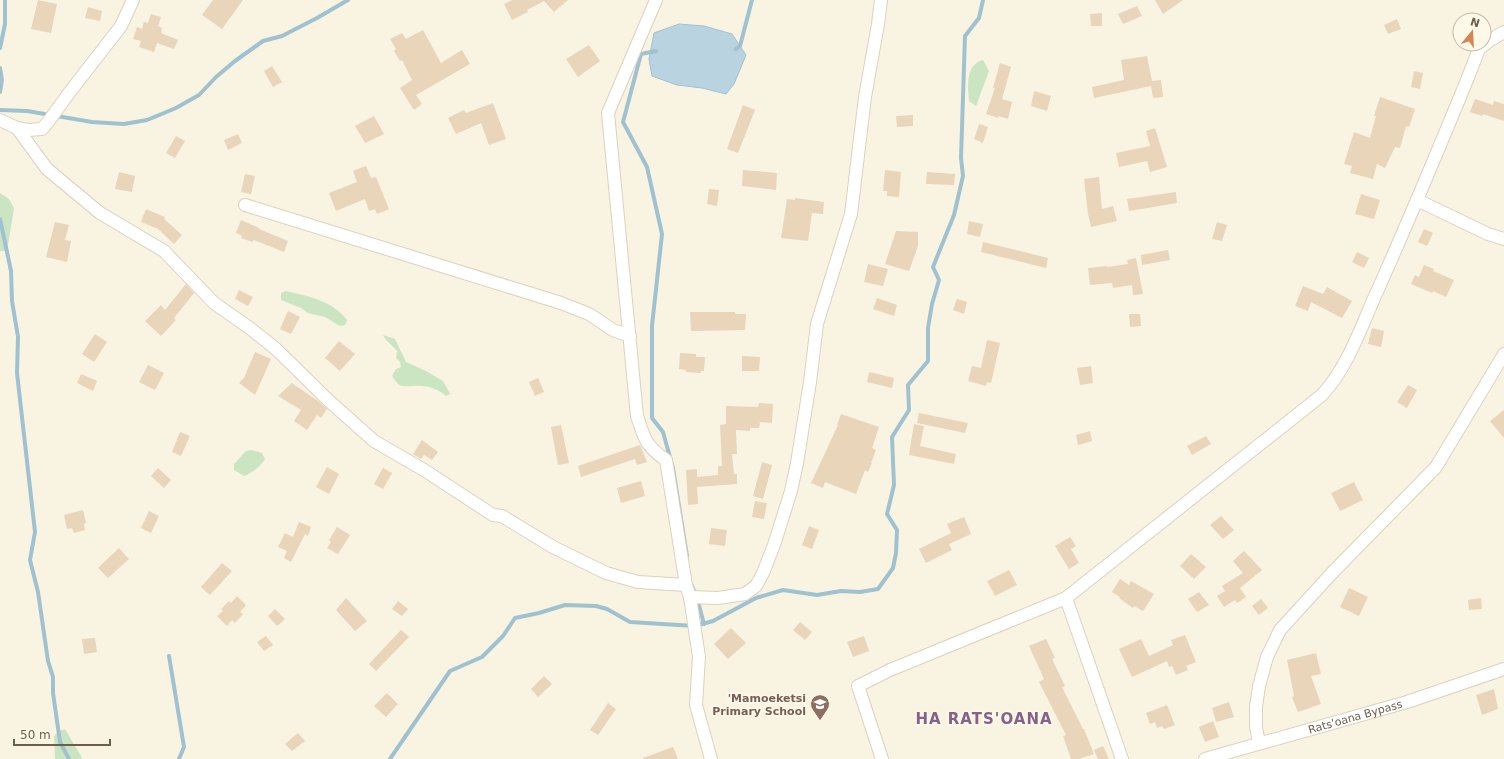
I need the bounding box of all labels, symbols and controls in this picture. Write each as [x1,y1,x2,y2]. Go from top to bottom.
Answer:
north arrow [1452,12,1492,52]
text: N [1469,15,1481,31]
place label: 'Mamoeketsi Primary School [712,692,806,718]
school or university icon: 'Mamoeketsi Primary School [809,693,831,721]
street label: Rats'oana Bypass [1307,698,1404,737]
district label: HA RATS'OANA [915,710,1053,728]
scale bar [14,721,110,747]
text: 50 m [20,728,51,742]

